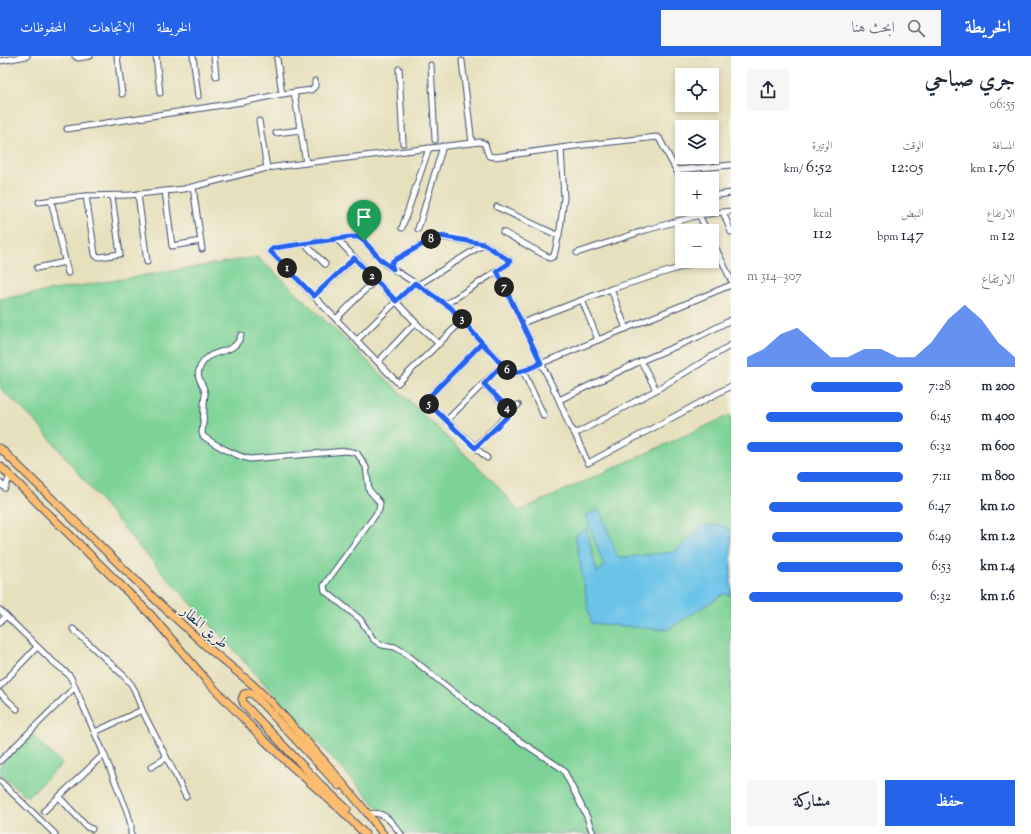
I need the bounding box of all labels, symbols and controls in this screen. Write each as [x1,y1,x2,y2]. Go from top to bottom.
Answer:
search box [661,10,941,46]
text: الخريطة [965,15,1011,42]
icon: search [905,17,927,39]
text: ابحث هنا [852,18,895,39]
text: المحفوظات [20,19,66,39]
text: الاتجاهات [88,19,135,39]
text: الخريطة [157,19,191,39]
text: جري صباحي [924,65,1015,97]
map controls [675,68,719,268]
button: locate [675,68,719,112]
button: share [747,69,789,111]
text: 06:55 [989,96,1015,114]
button: layers [675,120,719,164]
text: الوتيرة [812,138,832,154]
text: الوقت [903,138,924,154]
text: المسافة [993,138,1015,154]
text: 6:52 [806,156,832,180]
text: 12:05 [891,156,924,180]
text: 1.76 [988,156,1015,180]
text: /km [784,161,806,177]
text: km [971,161,988,177]
button: + [675,172,719,216]
pin [347,200,381,241]
icon: arrive [353,206,375,228]
text: kcal [813,206,832,222]
text: النبض [901,206,924,222]
text: الارتفاع [986,206,1015,222]
text: 112 [813,222,832,246]
button: − [675,224,719,268]
text: 147 [901,224,924,248]
text: 12 [1001,224,1015,248]
pin: 8 [421,229,441,249]
text: bpm [877,229,901,245]
text: m [990,229,1001,245]
text: 8 [428,231,434,247]
pin: 1 [277,258,297,278]
text: 1 [285,260,289,276]
pin: 2 [362,266,382,286]
text: 2 [369,268,375,284]
text: 307–314 m [747,268,802,286]
text: الارتفاع [981,271,1015,289]
pin: 7 [494,277,514,297]
text: 7 [501,279,507,295]
pin: 3 [452,309,472,329]
text: 3 [460,311,464,327]
pin: 6 [497,360,517,380]
text: 6 [504,362,510,378]
text: 7:28 [929,378,951,396]
text: 200 m [982,378,1015,396]
pin: 5 [419,394,439,414]
text: 5 [427,396,431,412]
pin: 4 [497,398,517,418]
text: 4 [504,400,510,416]
text: 6:45 [930,408,951,426]
text: 400 m [981,408,1015,426]
text: 6:32 [930,438,951,456]
text: 600 m [981,438,1015,456]
text: 7:11 [932,468,951,486]
text: 800 m [981,468,1015,486]
text: 6:47 [928,498,951,516]
text: 1.0 km [980,498,1015,516]
text: 6:49 [929,528,951,546]
text: 1.2 km [981,528,1015,546]
text: 6:53 [932,558,951,576]
text: 1.4 km [980,558,1015,576]
text: 6:32 [930,588,951,606]
text: 1.6 km [980,588,1015,606]
street label: طريق المطار [174,600,232,655]
button: مشاركة [747,780,877,826]
button: حفظ [885,780,1015,826]

